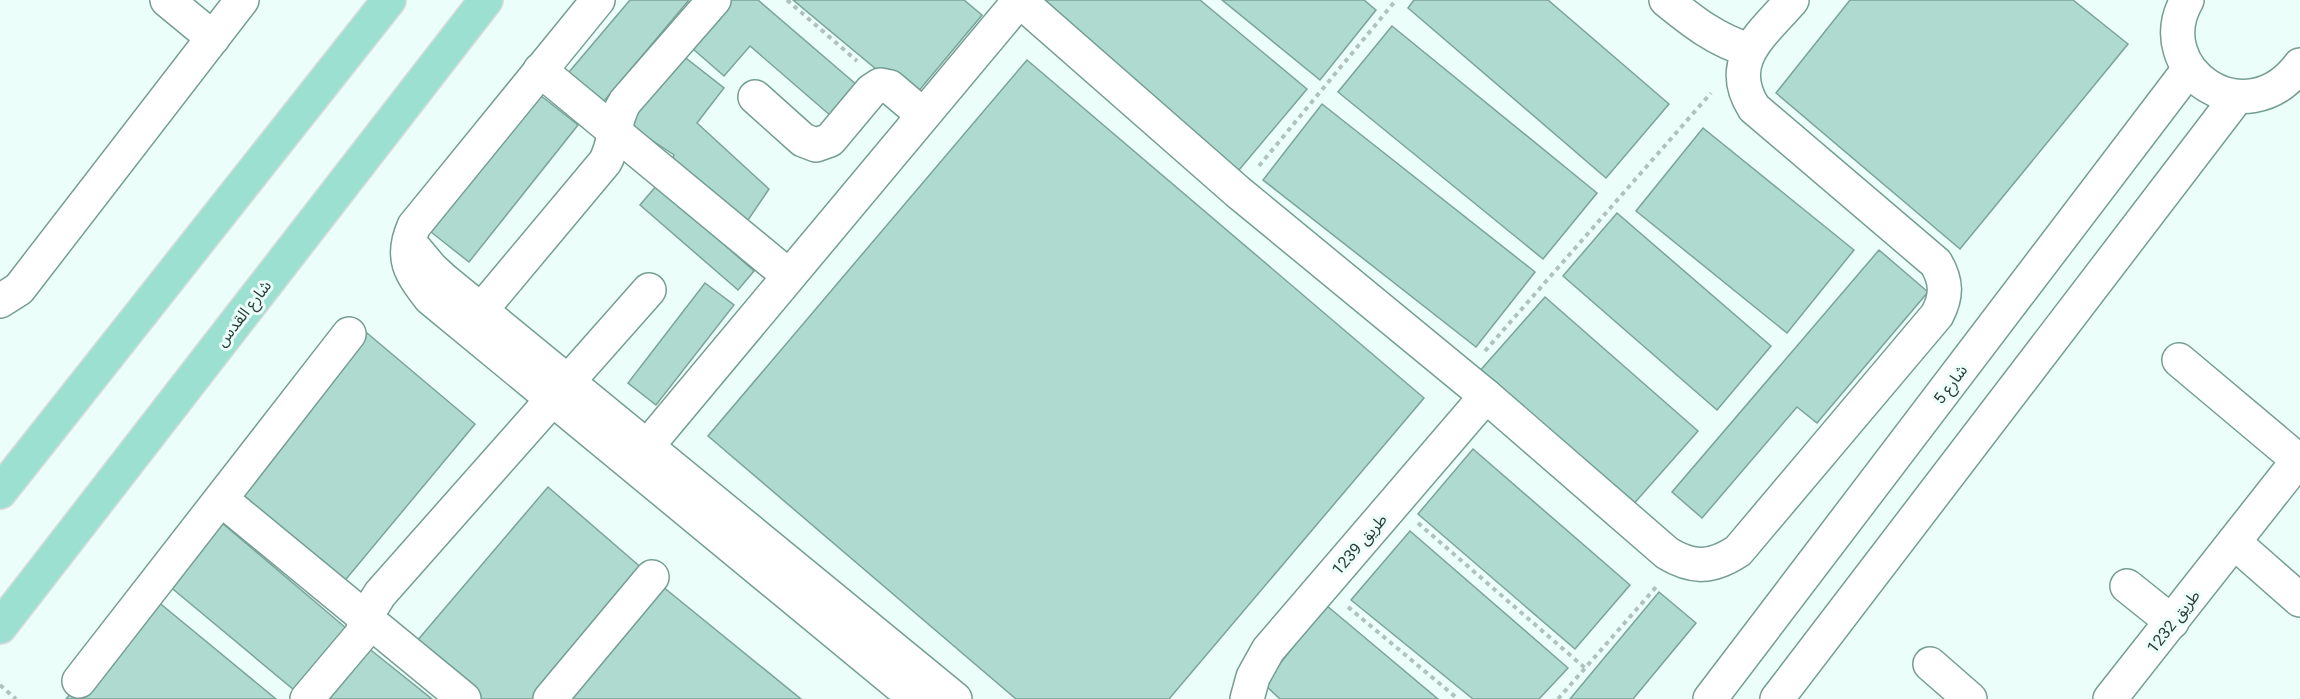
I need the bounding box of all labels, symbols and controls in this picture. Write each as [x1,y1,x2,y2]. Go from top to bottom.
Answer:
street label: شارع القدس [212,276,278,352]
street label: شارع 5 [1930,361,1974,409]
street label: طريق 1239 [1328,510,1392,579]
street label: طريق 1232 [2143,586,2205,657]

